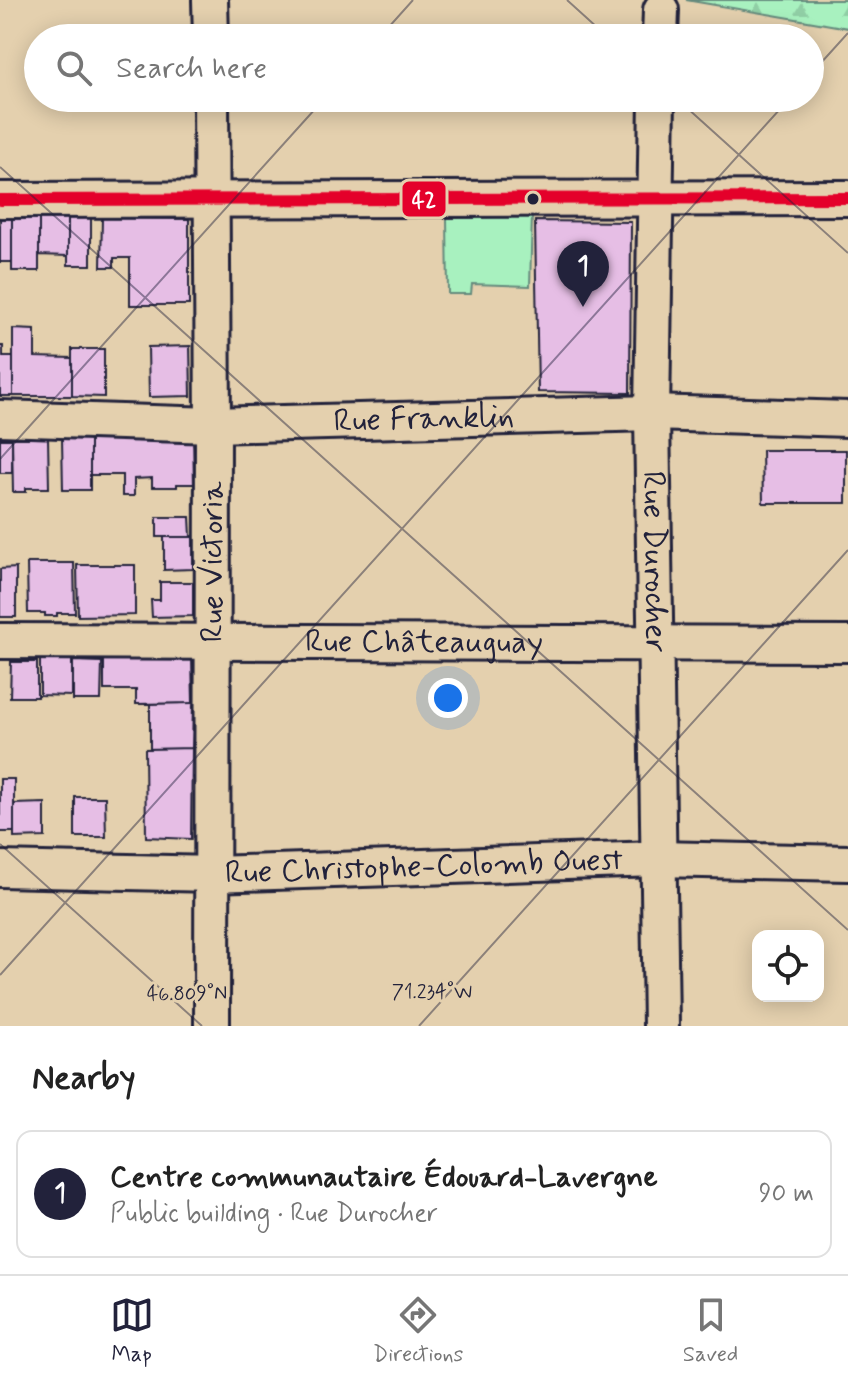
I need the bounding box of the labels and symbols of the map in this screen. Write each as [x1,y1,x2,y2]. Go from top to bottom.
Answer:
line badge: 42 [401,180,447,218]
text: 42 [412,187,436,215]
unlabelled marker [525,191,541,207]
pin: 1 [557,241,609,307]
street label: Rue Franklin [333,396,515,443]
street label: Rue Durocher [632,471,677,653]
street label: Rue Victoria [192,481,234,642]
street label: Rue Châteauguay [305,621,543,664]
your location [428,678,468,718]
street label: Rue Christophe-Colomb Ouest [224,839,623,895]
text: 71.234°W [392,979,472,1006]
text: 46.809°N [147,981,227,1008]

